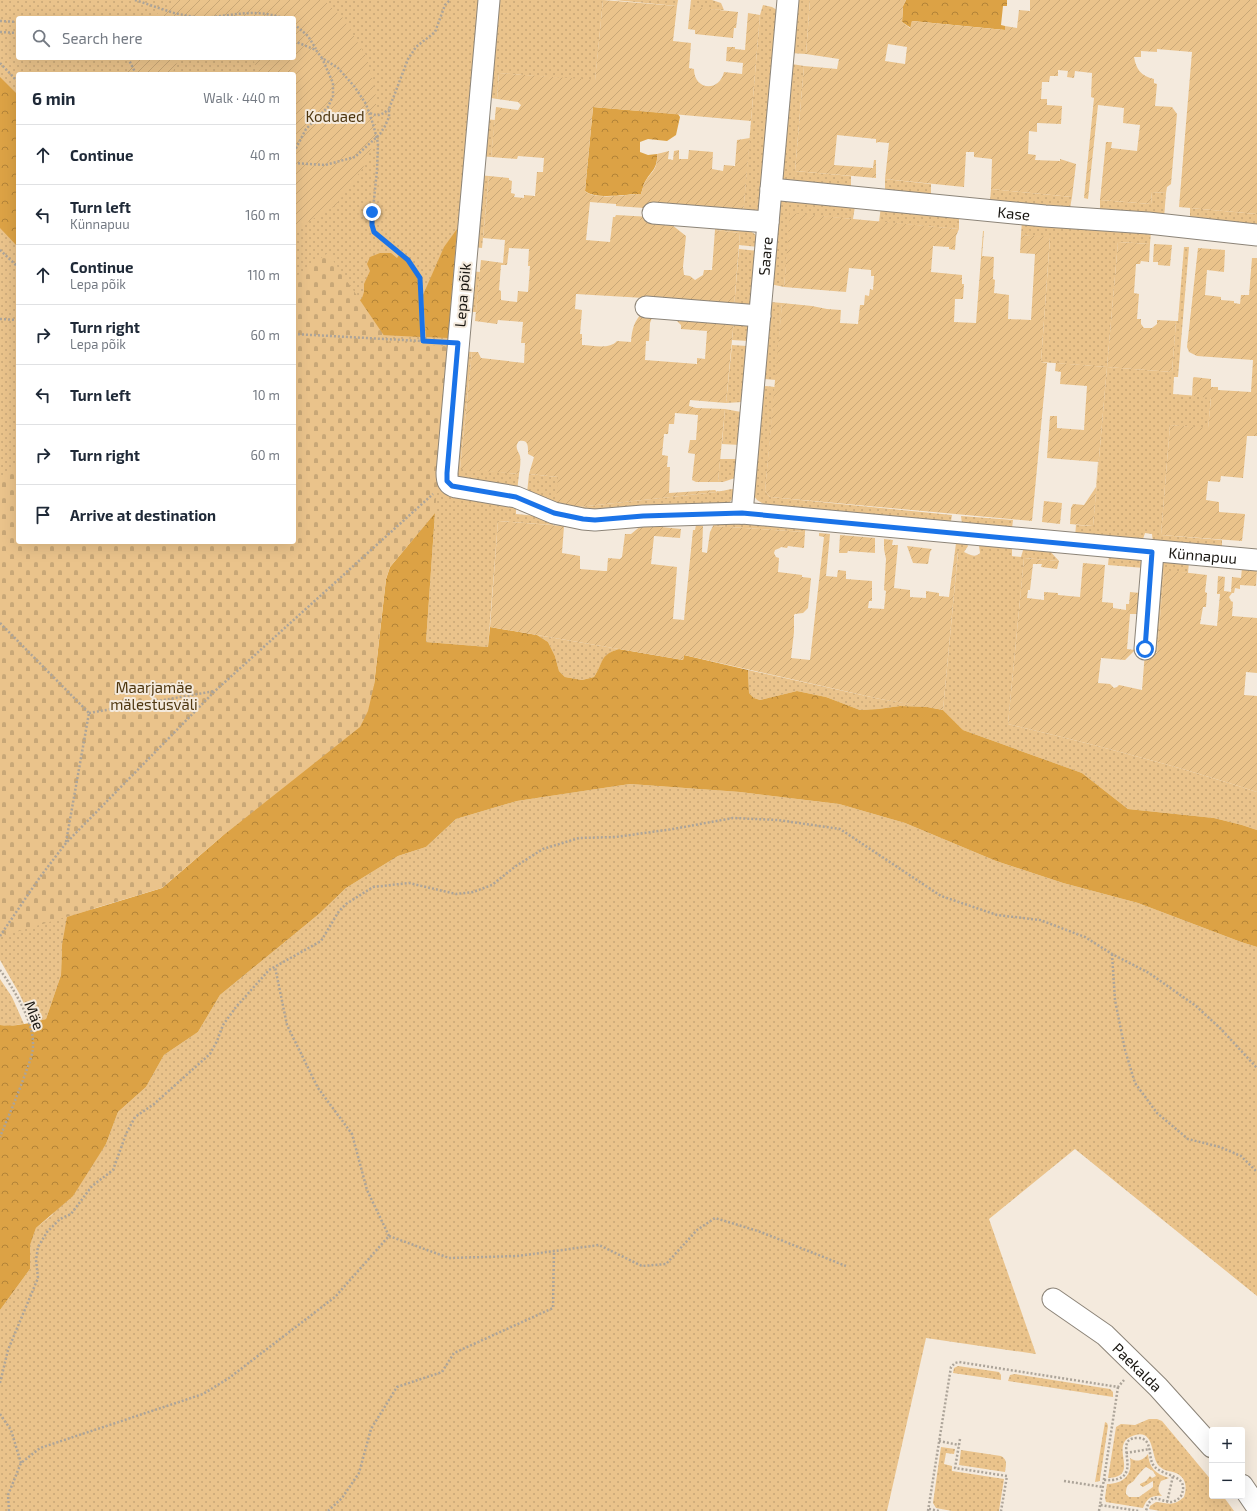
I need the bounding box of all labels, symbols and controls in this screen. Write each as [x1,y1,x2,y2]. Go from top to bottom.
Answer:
search box [16,16,296,60]
icon: search [30,27,52,49]
text: Search here [62,29,143,47]
text: 6 min [32,88,76,108]
text: Walk · 440 m [203,90,280,106]
park label: Koduaed [305,107,365,125]
icon: ahead [32,144,54,166]
text: Continue [70,146,133,164]
text: 40 m [250,147,280,163]
text: Turn left [70,198,131,216]
street label: Kase [997,202,1031,223]
route end [363,203,381,221]
icon: left [32,204,54,226]
text: 160 m [245,207,280,223]
text: Künnapuu [70,216,130,232]
street label: Saare [754,236,776,276]
text: Continue [70,258,133,276]
street label: Lepa põik [450,262,474,328]
icon: ahead [32,264,54,286]
text: 110 m [248,267,280,283]
text: Lepa põik [70,276,126,292]
text: Turn right [70,318,140,336]
icon: right [32,324,54,346]
text: 60 m [250,327,280,343]
text: Lepa põik [70,336,126,352]
icon: left [32,384,54,406]
text: Turn left [70,386,131,404]
text: 10 m [253,387,280,403]
icon: right [32,444,54,466]
text: Turn right [70,446,140,464]
text: 60 m [250,447,280,463]
icon: arrive [32,504,54,526]
text: Arrive at destination [70,506,216,524]
street label: Künnapuu [1168,543,1238,567]
route start [1136,640,1154,658]
park label: Maarjamäe mälestusväli [110,678,198,713]
street label: Mäe [21,998,49,1032]
street label: Paekalda [1109,1339,1166,1395]
map controls [1209,1427,1245,1499]
button: + [1209,1427,1245,1463]
button: − [1209,1463,1245,1499]

